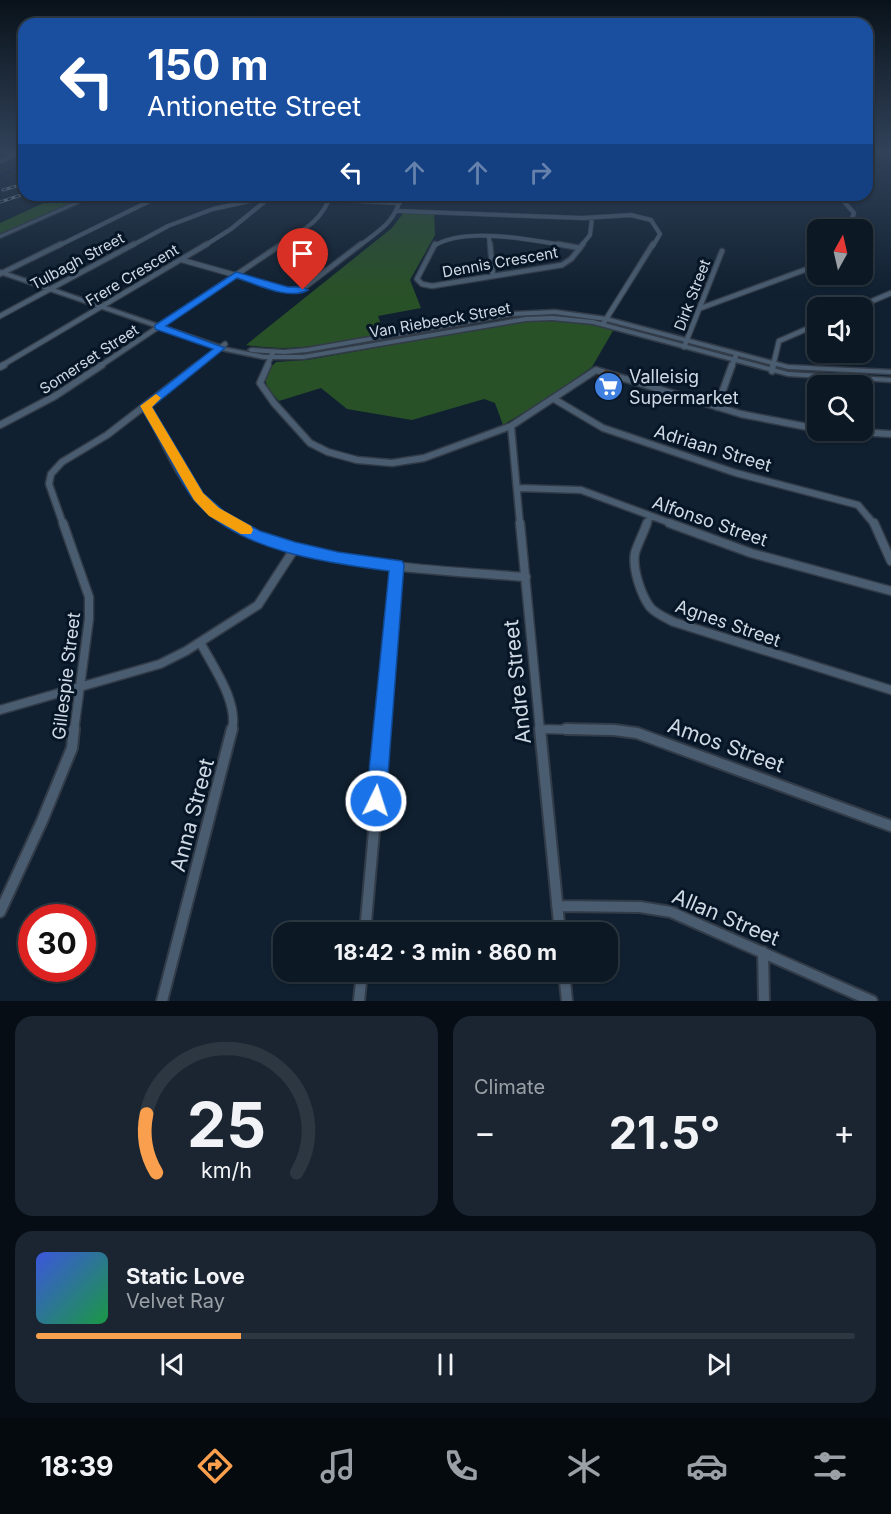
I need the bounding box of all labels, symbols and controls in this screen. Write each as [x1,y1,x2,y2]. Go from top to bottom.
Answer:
text: 150 m [147,39,269,90]
icon: left [48,42,126,120]
text: Antionette Street [147,90,361,123]
icon: left [335,156,368,189]
icon: ahead [398,156,431,189]
icon: ahead [461,156,494,189]
icon: right [524,156,557,189]
north arrow [807,219,873,285]
map controls [807,219,873,441]
street label: Tulbagh Street [27,228,127,294]
pin [277,228,328,290]
icon: arrive [286,237,319,270]
street label: Frere Crescent [82,240,182,310]
street label: Dennis Crescent [441,242,559,282]
street label: Dirk Street [670,256,714,333]
button: sound [807,297,873,363]
street label: Van Riebeeck Street [368,298,512,342]
street label: Somerset Street [36,320,142,398]
place label: Valleisig Supermarket [629,366,739,408]
supermarket icon: Valleisig Supermarket [592,370,624,402]
button: search [807,375,873,441]
street label: Adriaan Street [652,420,774,476]
street label: Alfonso Street [650,491,770,551]
street label: Agnes Street [673,595,783,651]
street label: Gillespie Street [48,611,84,741]
street label: Andre Street [498,619,536,745]
street label: Amos Street [665,712,788,778]
street label: Anna Street [165,755,219,874]
position arrow [344,769,408,833]
street label: Allan Street [669,883,783,951]
speed limit sign: 30 [18,904,96,982]
text: 18:42 · 3 min · 860 m [334,939,557,965]
text: Climate [474,1075,545,1099]
text: 25 [187,1087,266,1162]
text: 21.5° [609,1105,720,1160]
text: − [474,1112,496,1152]
text: + [833,1112,855,1152]
text: km/h [201,1157,252,1183]
text: Static Love [126,1263,245,1289]
text: Velvet Ray [126,1289,225,1313]
icon: previous [156,1348,189,1381]
icon: pause [429,1348,462,1381]
icon: next [702,1348,735,1381]
icon: directions [194,1445,236,1487]
icon: music [317,1445,359,1487]
icon: phone [440,1445,482,1487]
icon: climate [563,1445,605,1487]
icon: car [686,1445,728,1487]
icon: filters [809,1445,851,1487]
text: 18:39 [40,1450,114,1483]

